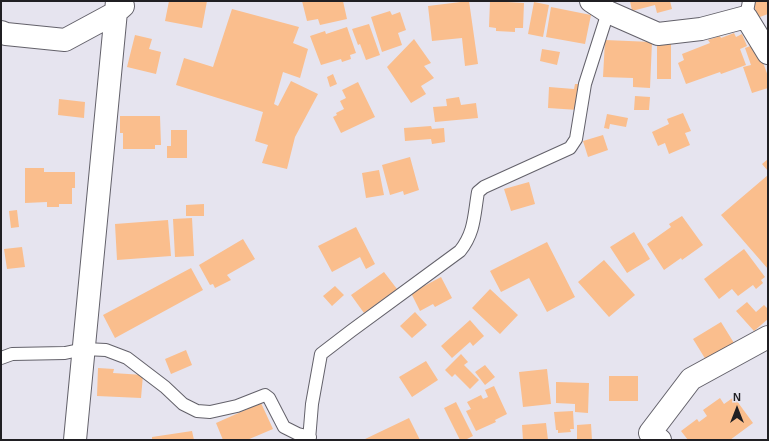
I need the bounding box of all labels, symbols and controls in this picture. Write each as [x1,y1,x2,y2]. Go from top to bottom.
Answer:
north arrow [717,389,757,429]
text: N [733,391,741,403]

